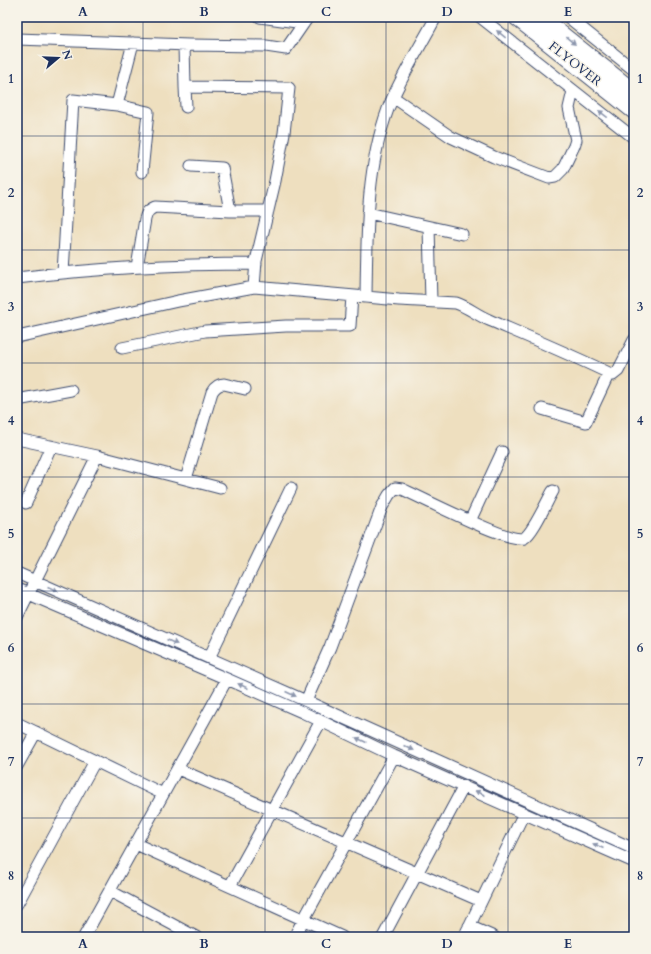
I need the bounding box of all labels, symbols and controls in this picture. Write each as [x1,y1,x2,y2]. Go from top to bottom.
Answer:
text: A [78,3,88,21]
text: B [199,3,209,21]
text: C [321,3,331,21]
text: D [441,3,453,21]
text: E [564,3,572,21]
one-way arrow [496,30,506,39]
one-way arrow [566,37,576,46]
north arrow [38,38,78,78]
street label: FLYOVER [545,38,605,90]
text: N [58,48,76,62]
text: 1 [8,70,14,88]
text: 1 [637,70,643,88]
one-way arrow [598,110,609,119]
text: 2 [8,184,15,202]
text: 2 [637,184,644,202]
text: 3 [8,298,15,316]
text: 3 [637,298,644,316]
text: 4 [8,412,15,430]
text: 4 [637,412,644,430]
text: 5 [8,525,14,543]
text: 5 [637,525,643,543]
one-way arrow [47,586,58,592]
text: 6 [8,639,15,657]
one-way arrow [166,639,177,645]
text: 6 [637,639,644,657]
one-way arrow [237,682,249,688]
one-way arrow [285,691,296,697]
one-way arrow [355,737,367,743]
one-way arrow [403,744,415,751]
text: 7 [8,753,15,771]
text: 7 [637,753,644,771]
one-way arrow [474,790,485,796]
one-way arrow [593,843,604,849]
text: 8 [8,867,14,885]
text: 8 [637,867,643,885]
text: A [78,935,88,953]
text: B [199,935,209,953]
text: C [321,935,331,953]
text: D [441,935,453,953]
text: E [564,935,572,953]

